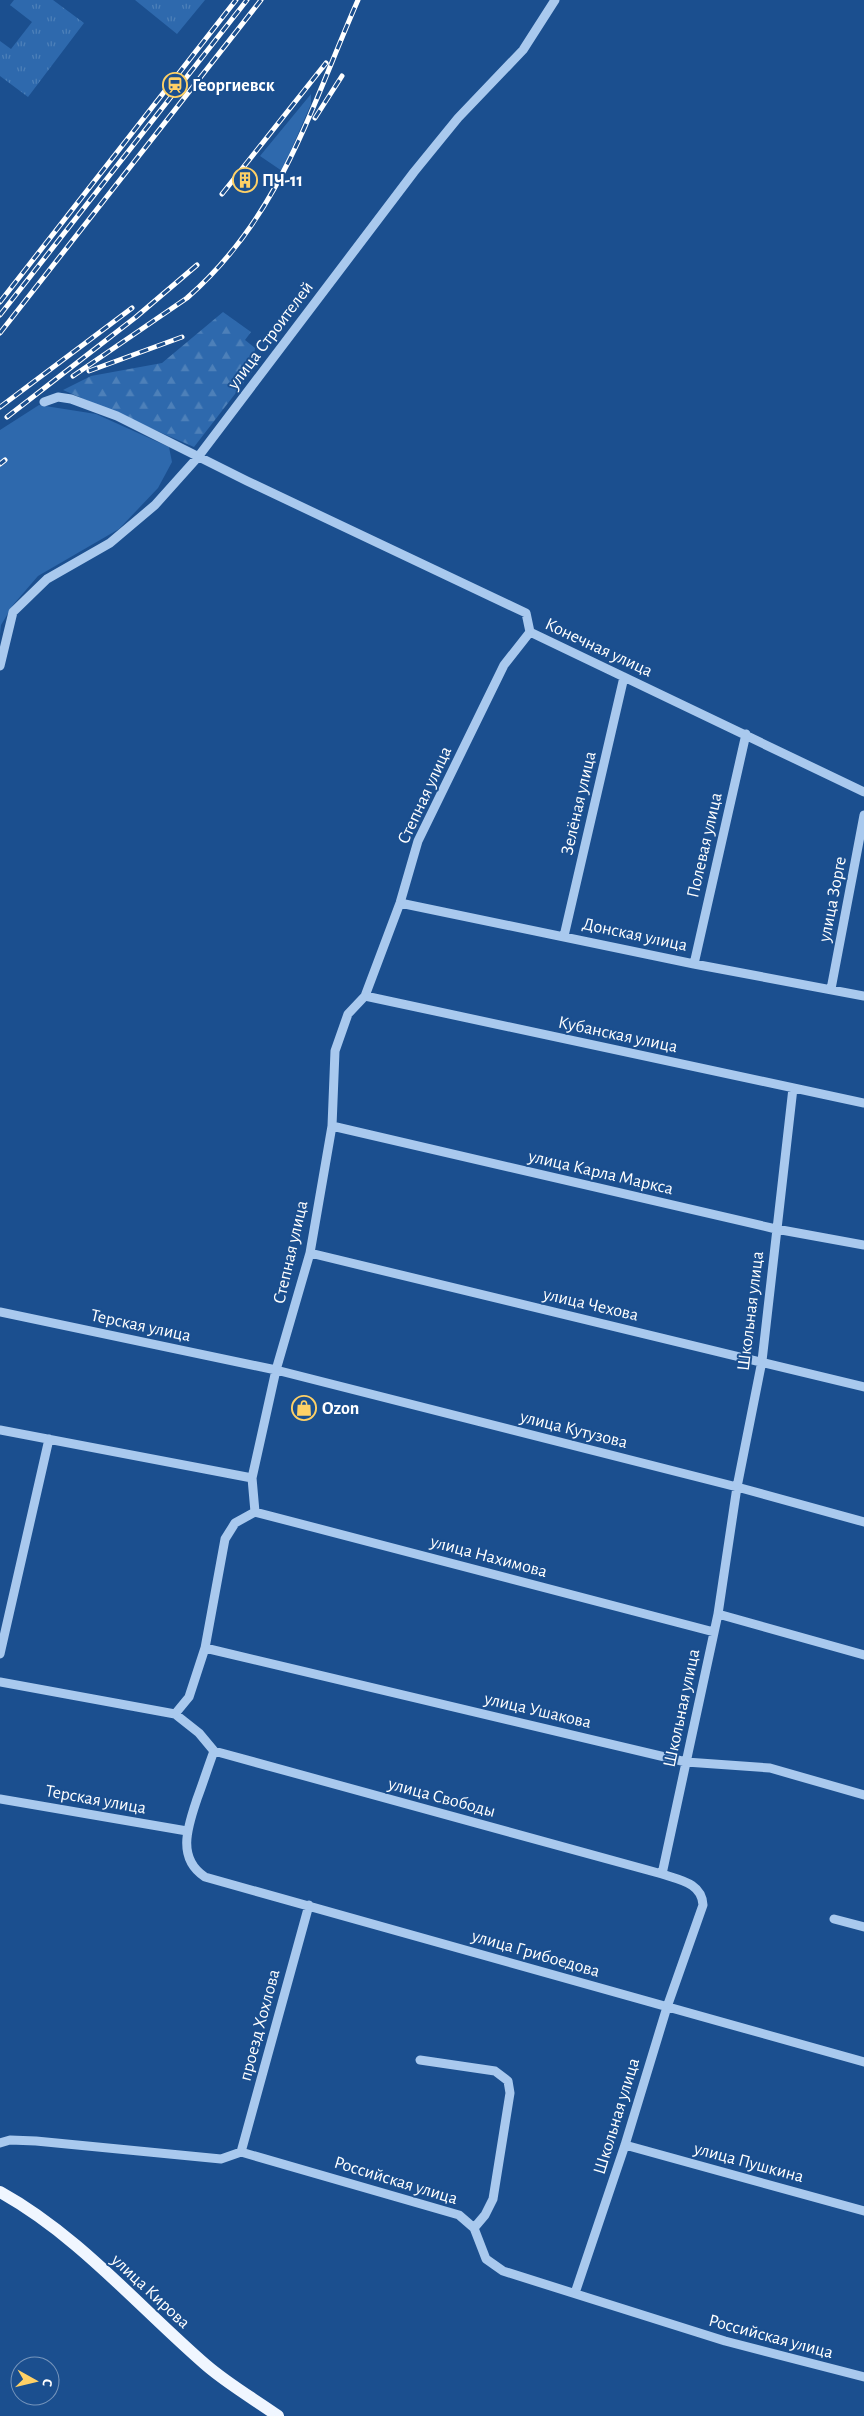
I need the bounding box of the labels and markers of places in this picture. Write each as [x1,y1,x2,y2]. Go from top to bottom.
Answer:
station icon: Георгиевск [162,72,188,98]
place label: Георгиевск [192,77,275,95]
building icon: ПЧ-11 [232,167,258,193]
place label: ПЧ-11 [262,172,303,190]
shop icon: Ozon [291,1395,317,1421]
place label: Ozon [322,1400,359,1418]

